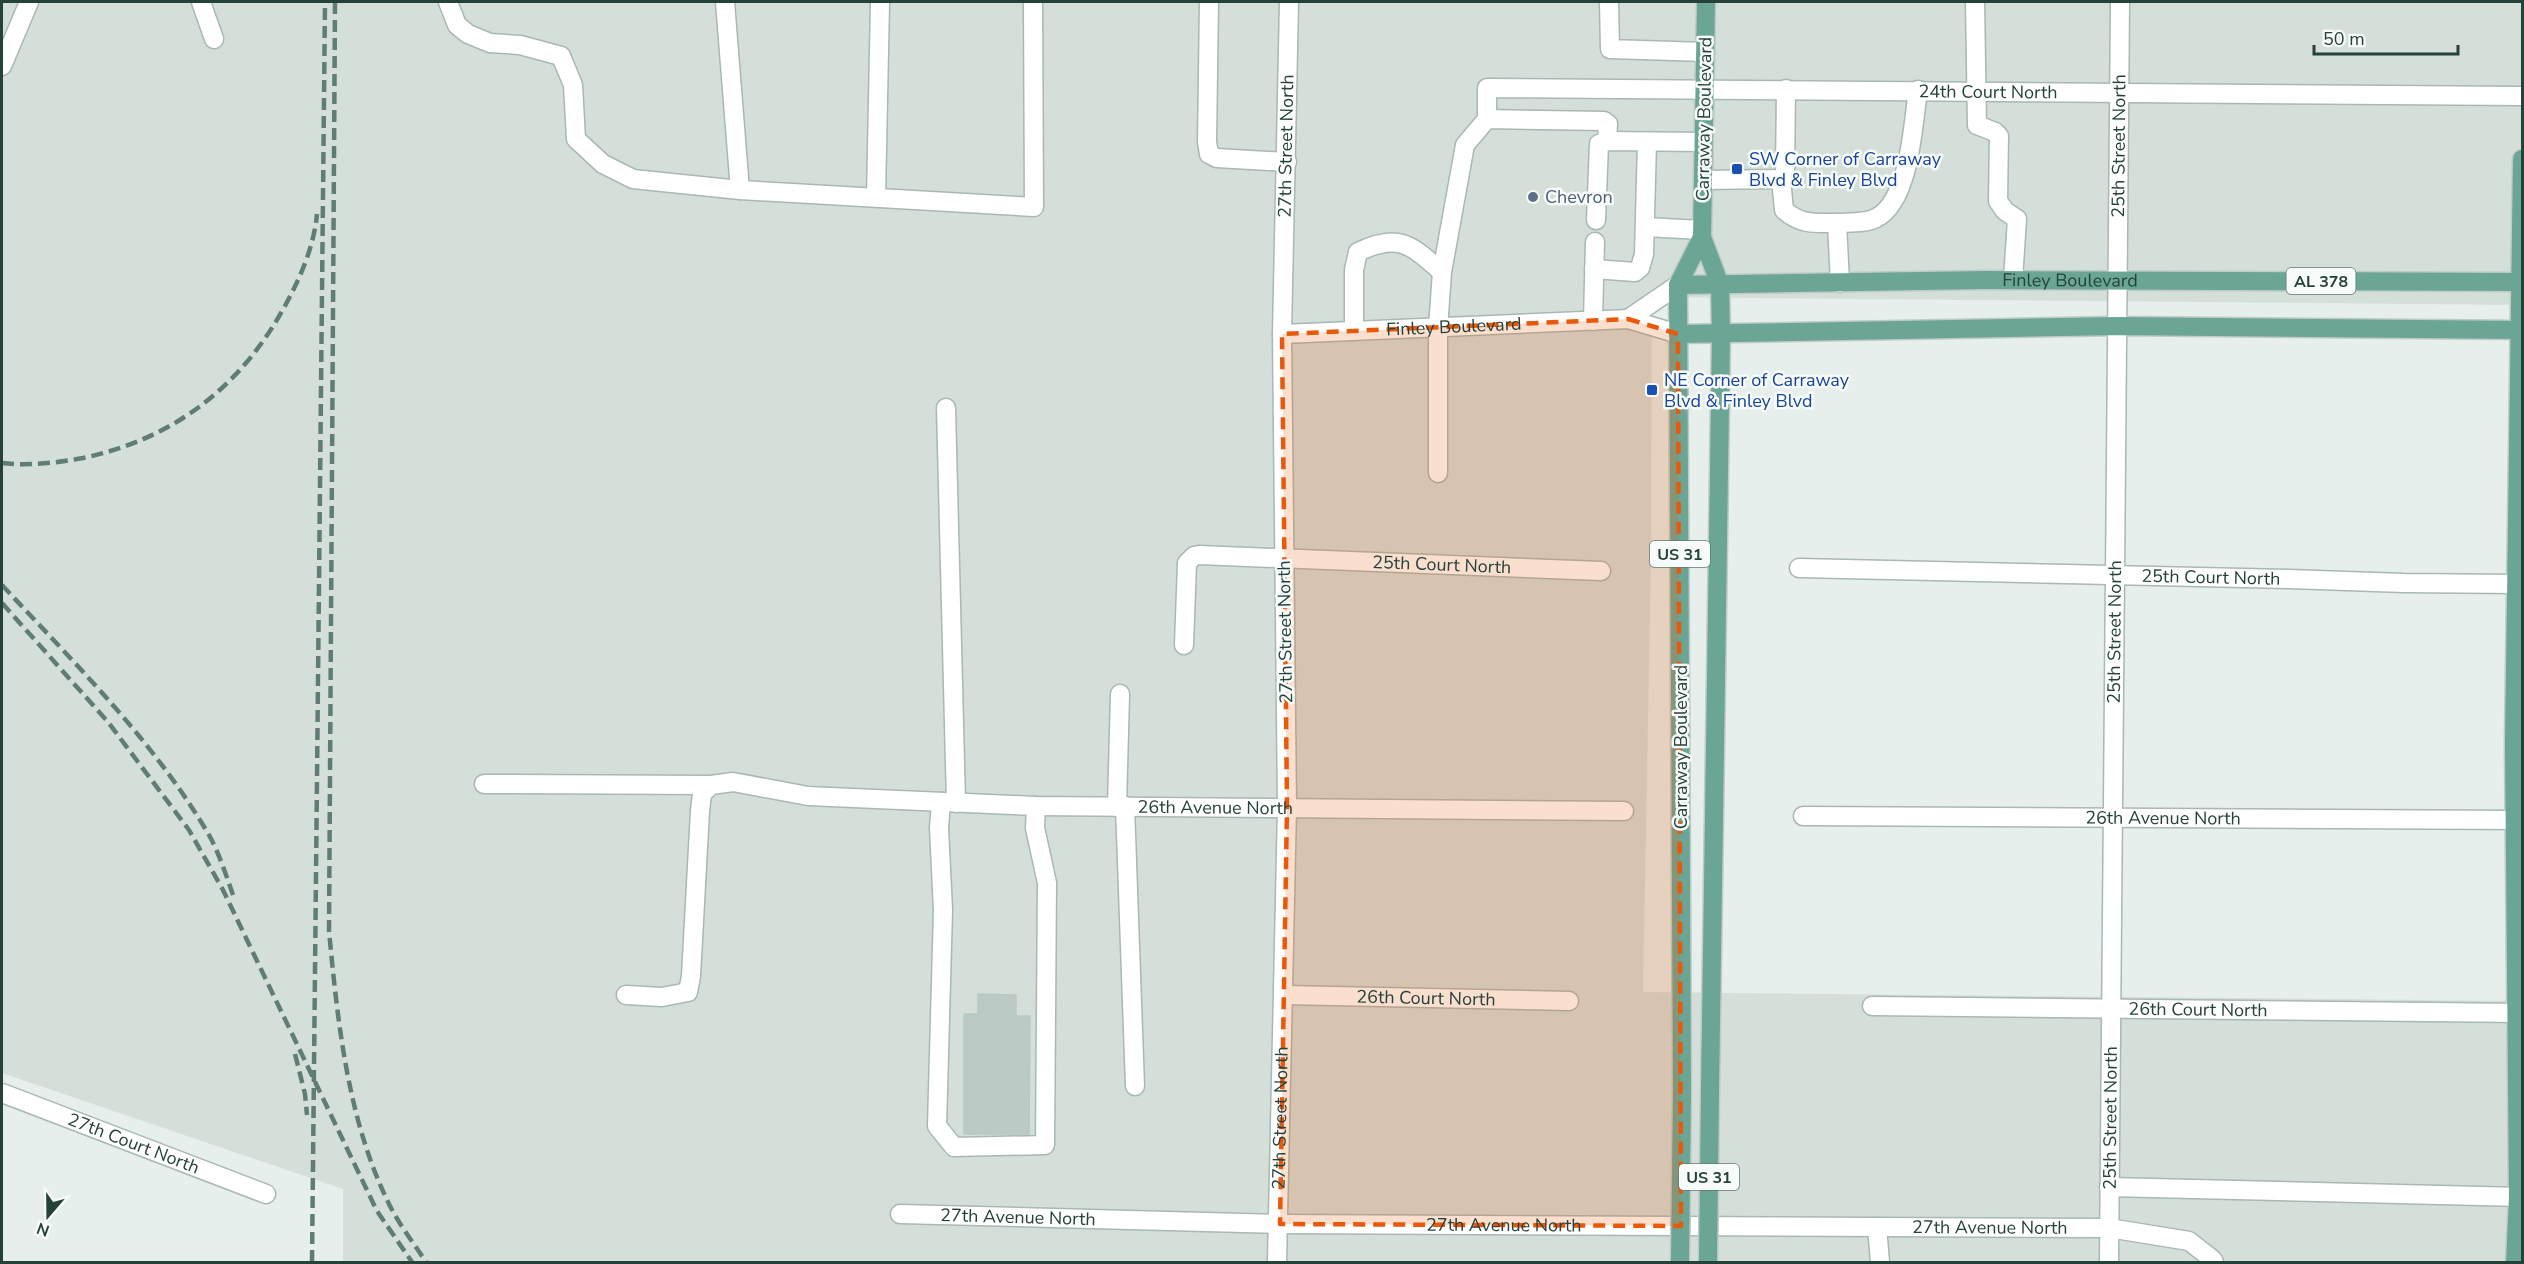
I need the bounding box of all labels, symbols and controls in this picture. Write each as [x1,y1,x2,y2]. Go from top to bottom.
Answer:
scale bar [2314,18,2458,56]
text: 50 m [2323,27,2365,51]
street label: Carraway Boulevard [1691,37,1717,201]
street label: 27th Street North [1272,74,1299,218]
street label: 25th Street North [2106,74,2131,218]
street label: 24th Court North [1918,79,2058,104]
place label: SW Corner of Carraway Blvd & Finley Blvd [1749,147,1942,192]
marker: SW Corner of Carraway Blvd & Finley Blvd [1730,162,1744,176]
place label: Chevron [1545,185,1613,209]
marker: Chevron [1526,190,1540,204]
street label: Finley Boulevard [2002,268,2138,293]
road number: AL 378 [2286,268,2356,294]
street label: Finley Boulevard [1386,312,1522,341]
place label: NE Corner of Carraway Blvd & Finley Blvd [1664,368,1850,413]
marker: NE Corner of Carraway Blvd & Finley Blvd [1645,383,1659,397]
road number: US 31 [1650,541,1710,567]
street label: 25th Court North [1372,550,1512,579]
street label: 27th Street North [1272,560,1298,704]
street label: 25th Street North [2102,560,2127,704]
street label: 25th Court North [2141,564,2281,591]
street label: Carraway Boulevard [1669,665,1693,829]
street label: 26th Avenue North [1137,795,1293,820]
street label: 26th Avenue North [2085,806,2241,830]
street label: 26th Court North [1356,985,1496,1011]
street label: 26th Court North [2128,997,2268,1022]
street label: 27th Street North [1267,1046,1294,1190]
street label: 25th Street North [2098,1046,2123,1190]
street label: 27th Court North [64,1107,203,1179]
road number: US 31 [1679,1164,1739,1190]
north arrow [18,1186,78,1246]
street label: 27th Avenue North [940,1203,1096,1231]
street label: 27th Avenue North [1426,1213,1582,1237]
street label: 27th Avenue North [1912,1215,2068,1240]
text: N [34,1217,53,1242]

